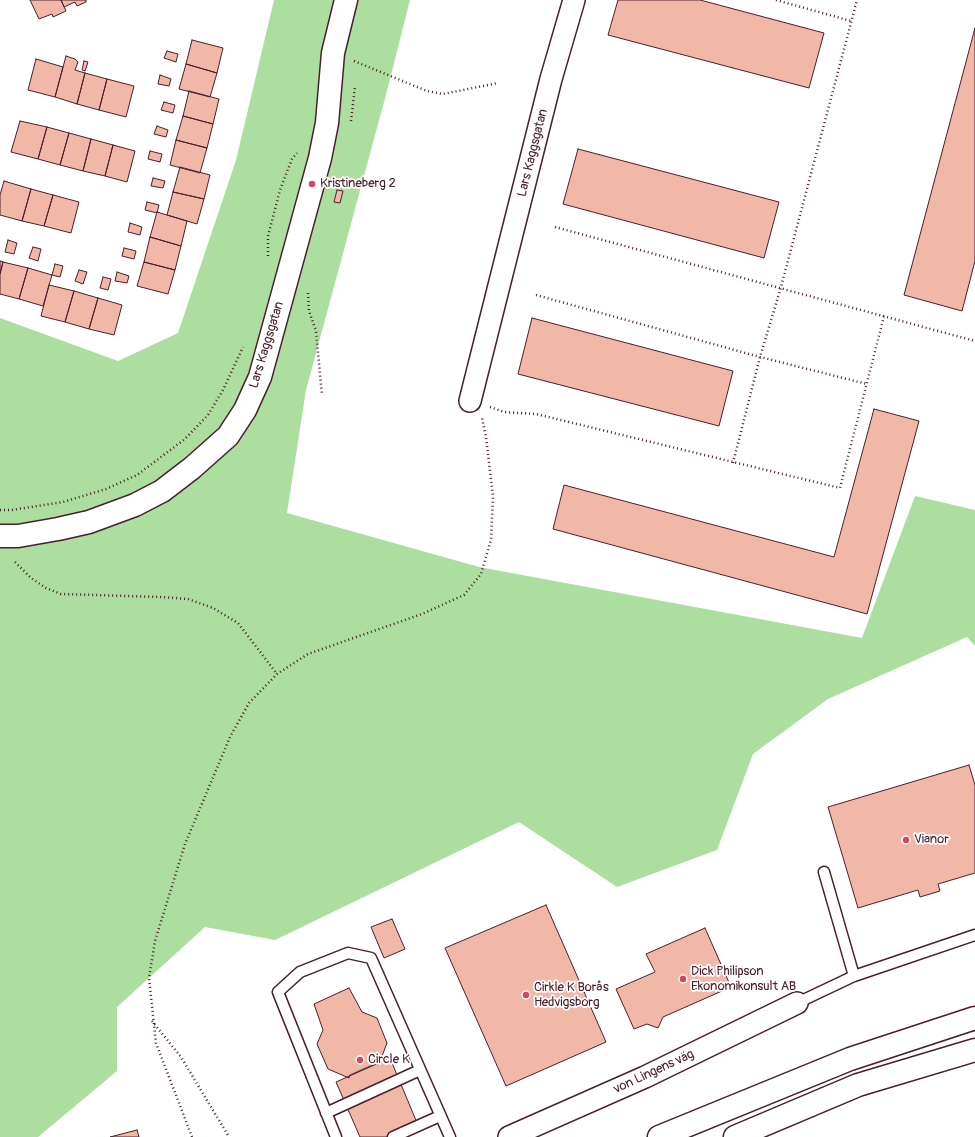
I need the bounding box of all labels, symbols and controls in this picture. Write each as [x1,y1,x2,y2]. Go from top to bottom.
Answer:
street label: Lars Kaggsgatan [515,108,551,198]
place label: Kristineberg 2 [320,176,396,192]
marker: Kristineberg 2 [307,179,317,189]
street label: Lars Kaggsgatan [246,300,288,390]
place label: Vianor [914,832,949,848]
marker: Vianor [901,835,911,845]
place label: Dick Philipson Ekonomikonsult AB [691,964,796,995]
marker: Dick Philipson Ekonomikonsult AB [678,974,688,984]
place label: Cirkle K Borås Hedvigsborg [534,980,609,1011]
marker: Cirkle K Borås Hedvigsborg [521,990,531,1000]
street label: von Lingens väg [611,1047,697,1097]
place label: Circle K [368,1052,410,1068]
marker: Circle K [355,1055,365,1065]

